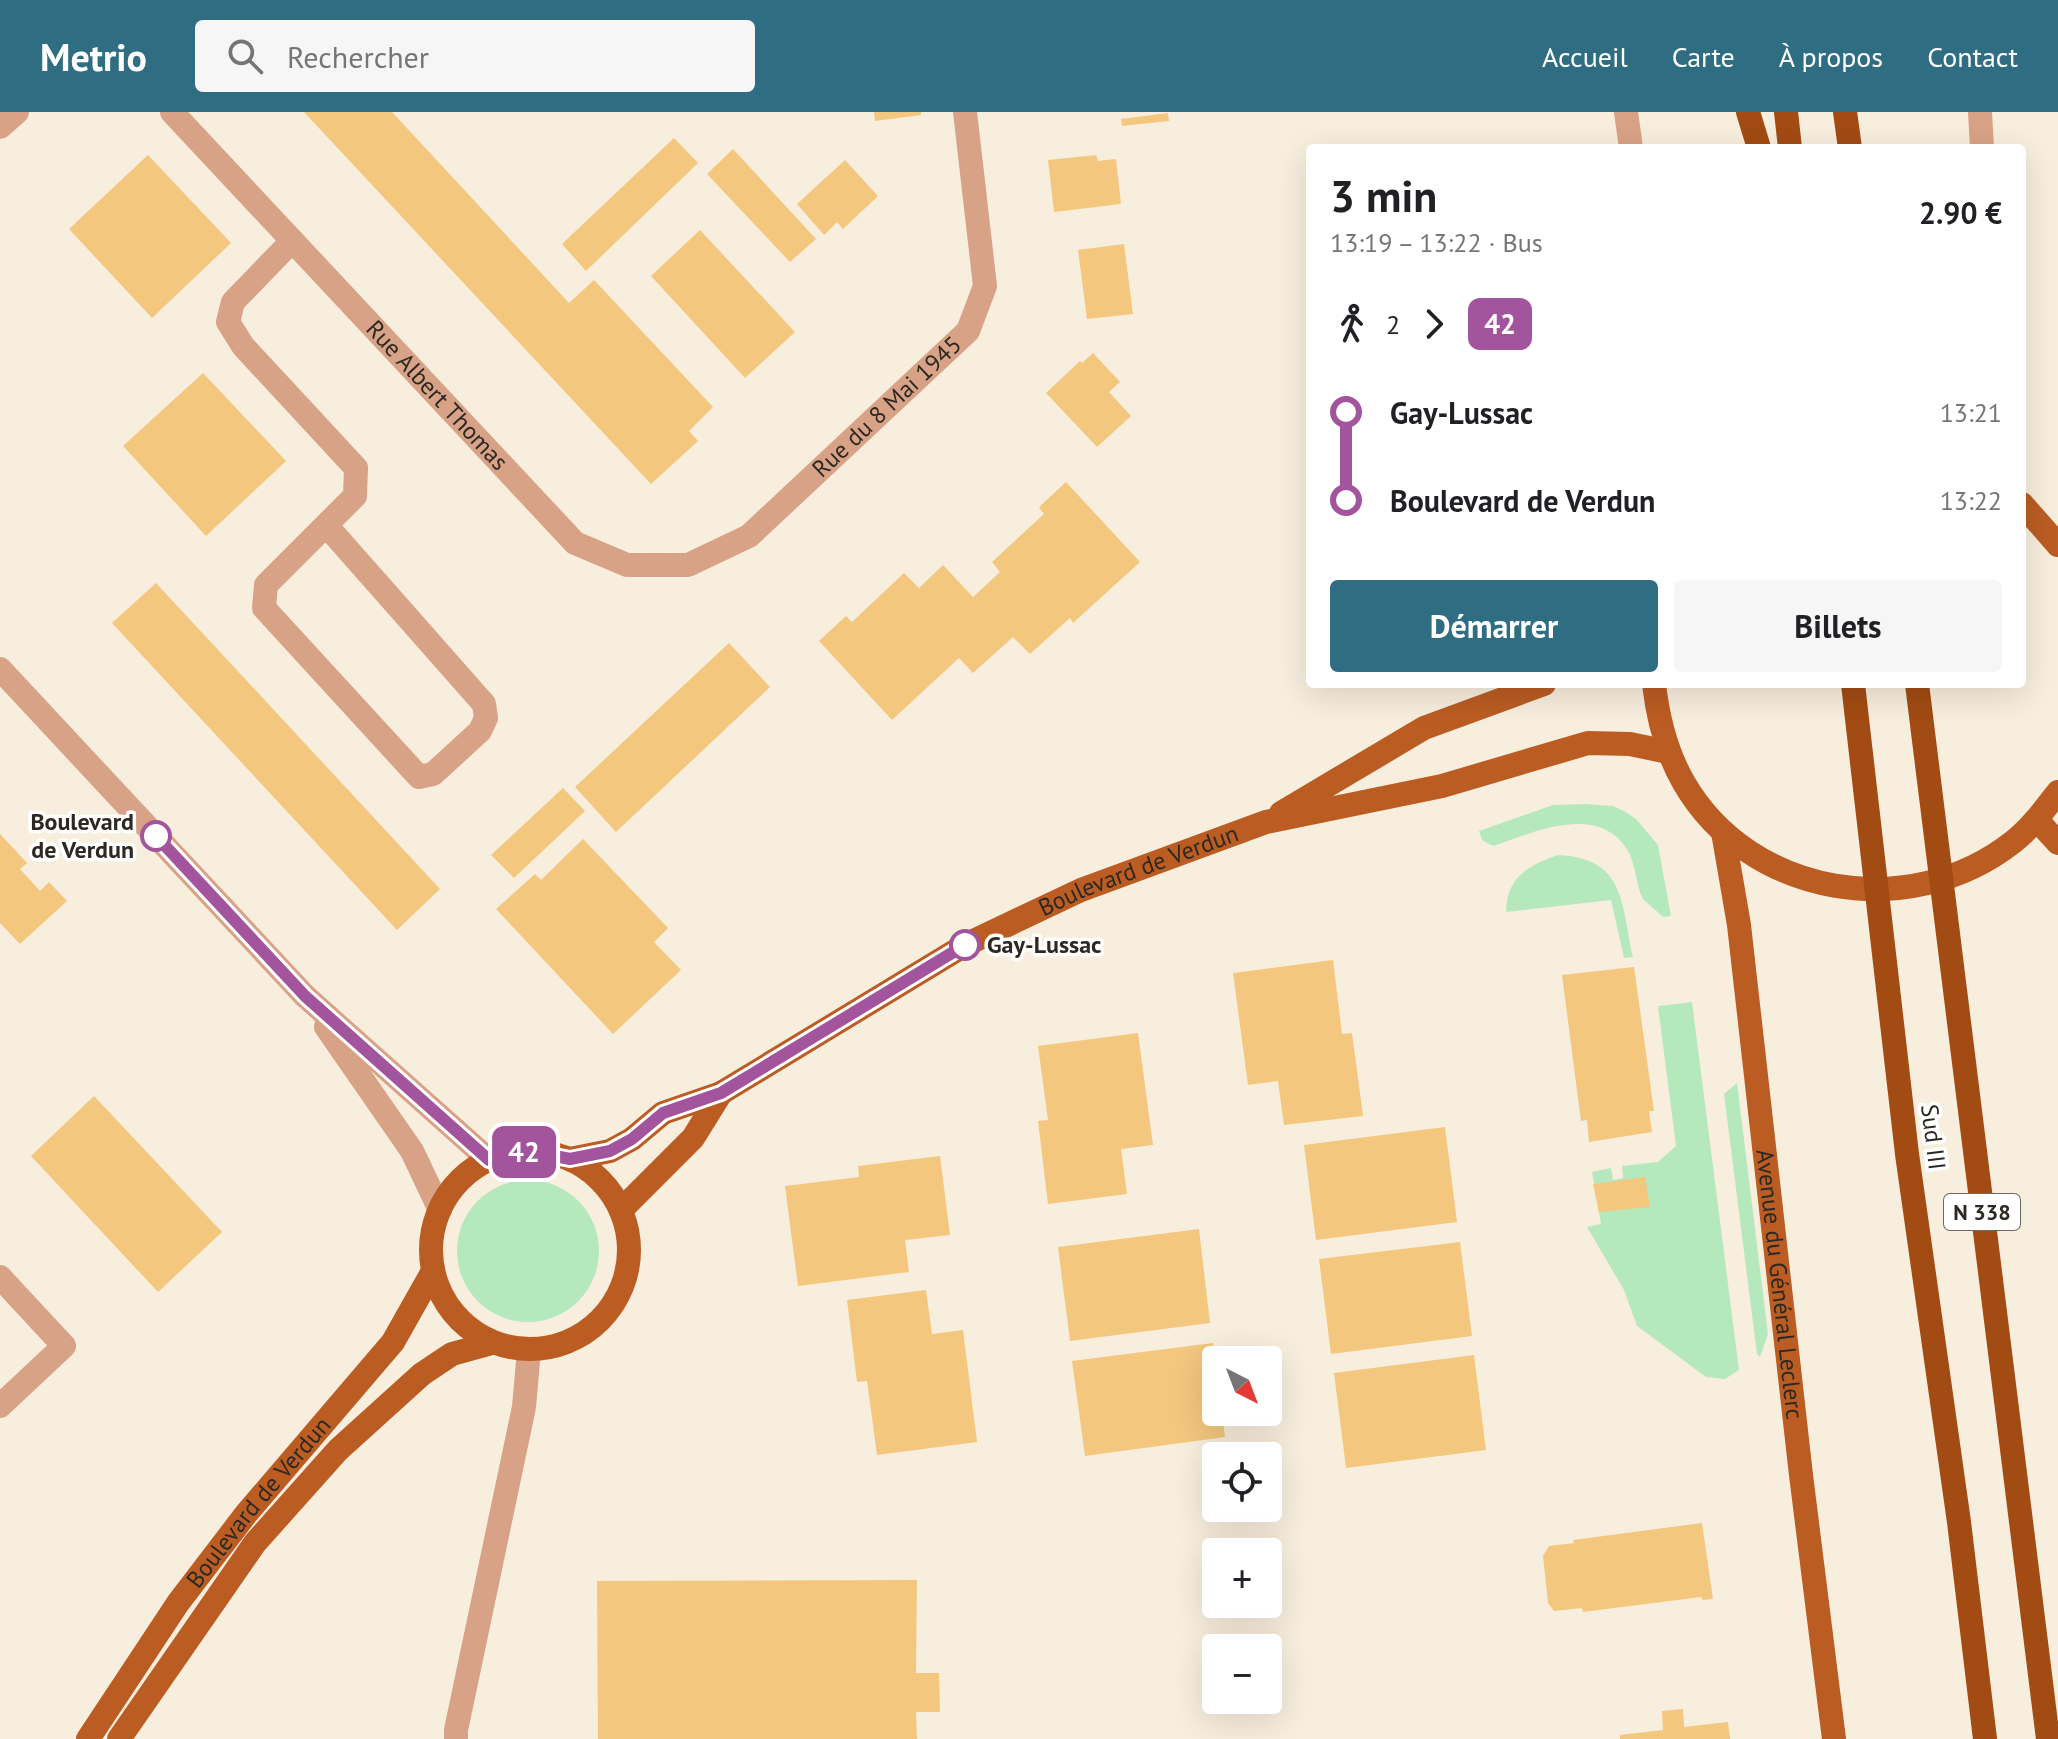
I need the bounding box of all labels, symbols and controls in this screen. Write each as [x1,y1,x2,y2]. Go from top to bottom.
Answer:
search box [195,20,755,92]
text: Metrio [40,32,147,81]
icon: search [223,34,267,78]
text: Rechercher [287,37,429,76]
text: Accueil [1542,38,1628,75]
text: Carte [1672,38,1735,75]
text: À propos [1779,38,1883,75]
text: Contact [1927,38,2018,75]
text: 3 min [1330,167,1437,224]
text: 2.90 € [1919,193,2002,232]
text: 13:19 – 13:22 · Bus [1330,226,1543,259]
icon: walk [1330,302,1374,346]
icon: forward [1412,302,1456,346]
text: 42 [1484,305,1516,342]
text: 2 [1386,308,1400,341]
street label: Rue Albert Thomas [360,313,515,477]
street label: Rue du 8 Mai 1945 [805,329,968,484]
text: Gay-Lussac [1390,393,1533,432]
text: 13:21 [1940,396,2002,429]
text: Boulevard de Verdun [1390,481,1655,520]
text: 13:22 [1940,484,2002,517]
button: Démarrer [1330,580,1658,672]
button: Billets [1674,580,2002,672]
place label: Boulevard de Verdun [30,806,134,865]
street label: Boulevard de Verdun [1033,818,1243,923]
marker: Boulevard de Verdun [141,821,171,851]
place label: Gay-Lussac [987,929,1101,960]
marker: Gay-Lussac [950,930,980,960]
street label: Sud III [1914,1102,1953,1172]
line badge: 42 [488,1126,560,1178]
text: 42 [508,1133,540,1170]
street label: Avenue du Général Leclerc [1749,1148,1811,1421]
road number: N 338 [1944,1194,2020,1230]
north arrow [1202,1346,1282,1426]
map controls [1202,1346,1282,1714]
street label: Boulevard de Verdun [179,1410,337,1594]
button: locate [1202,1442,1282,1522]
button: + [1202,1538,1282,1618]
button: − [1202,1634,1282,1714]

